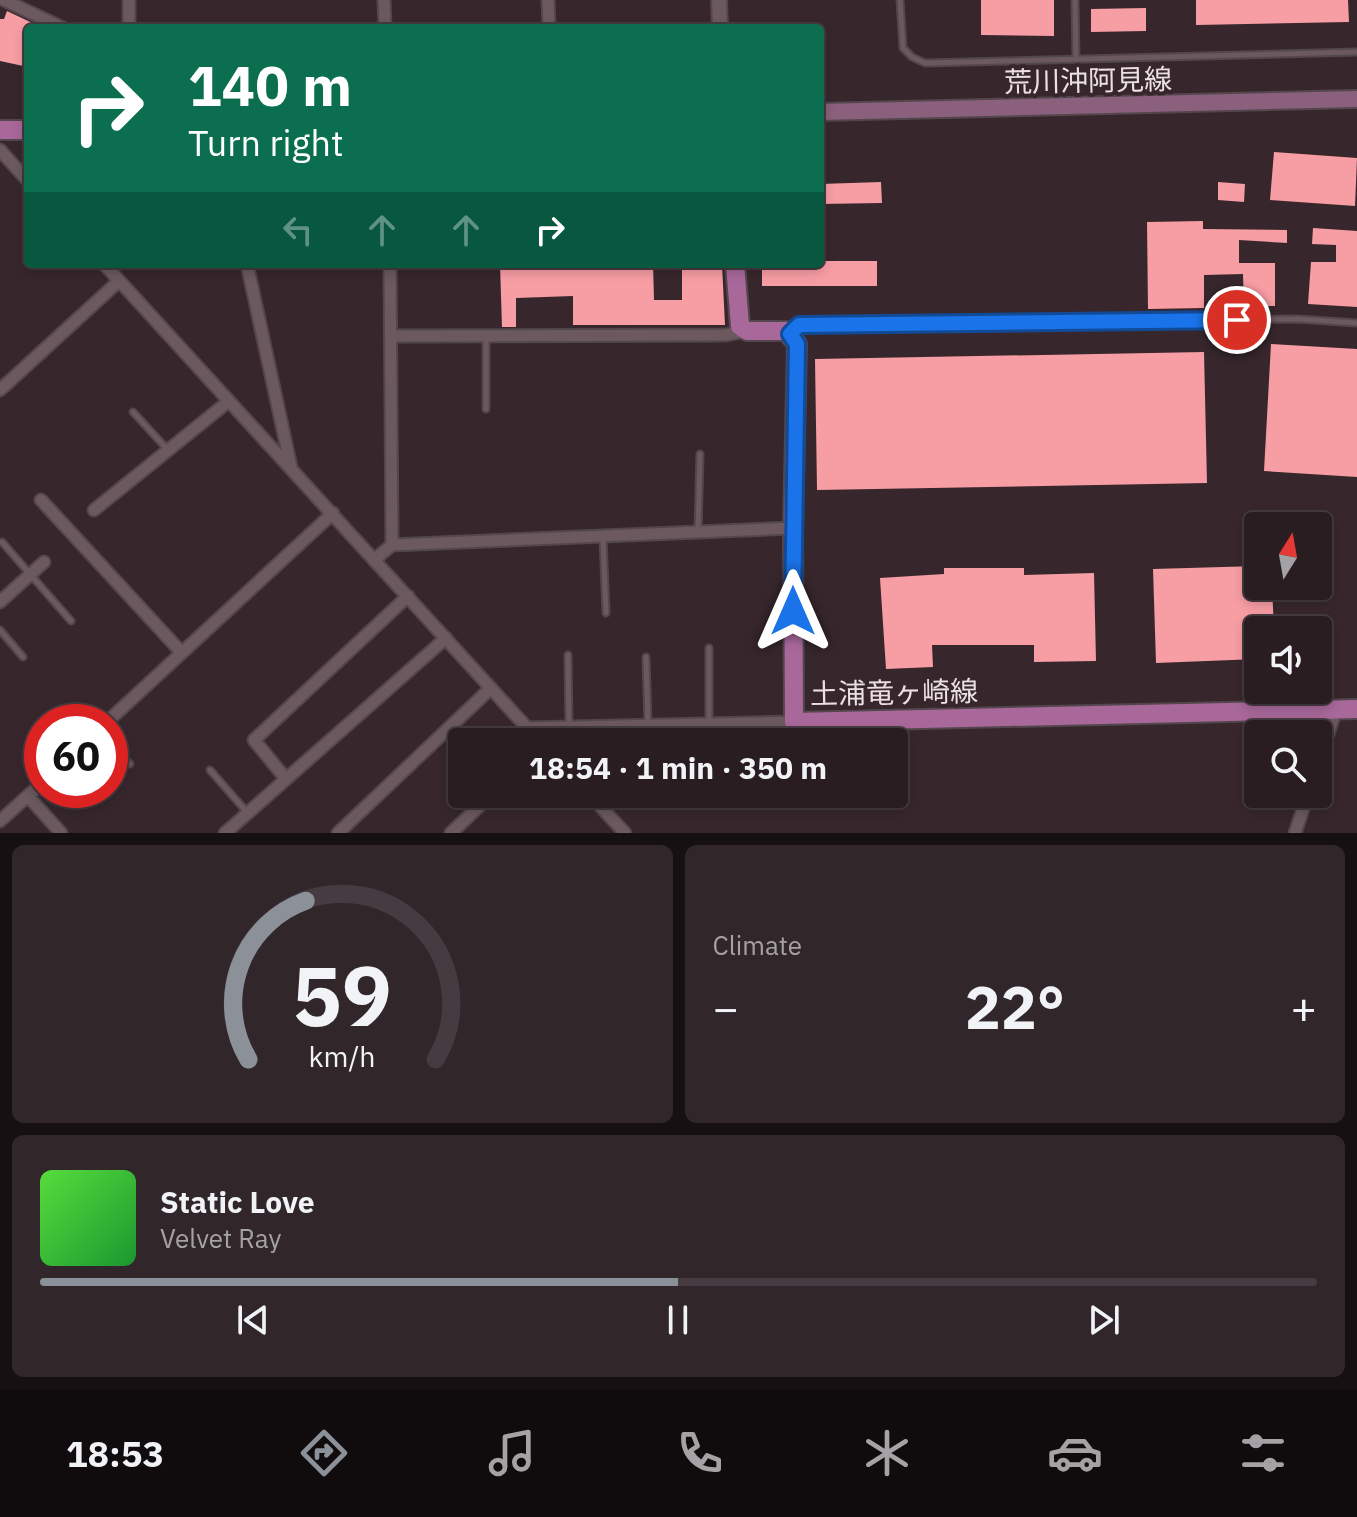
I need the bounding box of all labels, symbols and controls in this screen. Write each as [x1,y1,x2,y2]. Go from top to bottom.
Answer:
text: 140 m [188,49,352,121]
icon: right [56,56,160,160]
street label: 荒川沖阿見線 [1004,60,1172,100]
text: Turn right [188,119,344,166]
icon: left [276,208,320,252]
icon: ahead [360,208,404,252]
icon: ahead [444,208,488,252]
icon: right [528,208,572,252]
pin [1203,286,1271,354]
icon: arrive [1215,298,1259,342]
north arrow [1244,512,1332,600]
map controls [1244,512,1332,808]
position arrow [751,569,835,653]
button: sound [1244,616,1332,704]
street label: 土浦竜ヶ崎線 [810,672,978,712]
speed limit sign: 60 [24,704,128,808]
button: search [1244,720,1332,808]
text: 18:54 · 1 min · 350 m [529,748,827,787]
text: Climate [713,928,802,962]
text: 59 [292,941,392,1049]
text: 22° [965,967,1065,1046]
text: − [713,979,739,1036]
text: + [1291,979,1317,1036]
text: km/h [309,1038,376,1075]
text: Static Love [160,1182,315,1221]
text: Velvet Ray [160,1221,281,1255]
icon: previous [231,1298,275,1342]
icon: pause [656,1298,700,1342]
icon: next [1082,1298,1126,1342]
icon: directions [296,1425,352,1481]
icon: music [484,1425,540,1481]
icon: phone [672,1425,728,1481]
icon: climate [859,1425,915,1481]
icon: car [1047,1425,1103,1481]
icon: filters [1235,1425,1291,1481]
text: 18:53 [66,1430,164,1477]

